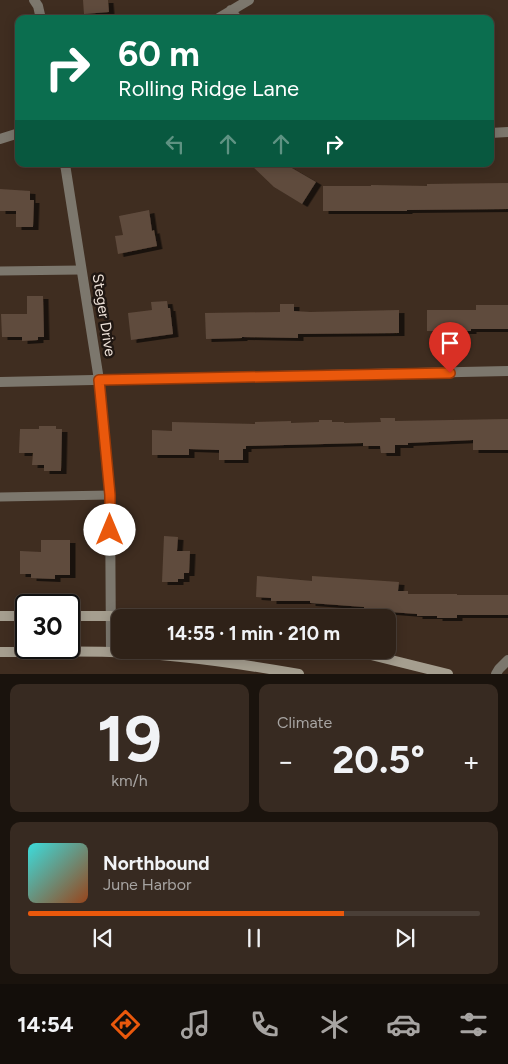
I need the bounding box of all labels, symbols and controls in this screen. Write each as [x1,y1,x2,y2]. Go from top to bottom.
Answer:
text: 60 m [118,33,200,75]
icon: right [35,35,100,100]
text: Rolling Ridge Lane [118,75,299,102]
icon: left [161,130,189,158]
icon: ahead [214,130,242,158]
icon: ahead [267,130,295,158]
icon: right [320,130,348,158]
street label: Steger Drive [89,272,119,358]
pin [429,322,471,373]
icon: arrive [436,329,464,357]
position arrow [83,503,135,555]
speed limit sign: 30 [15,594,80,659]
text: 14:55 · 1 min · 210 m [167,622,340,645]
text: 19 [97,699,162,777]
text: Climate [277,713,332,732]
text: 20.5° [332,737,425,783]
text: − [277,744,294,778]
text: + [463,744,480,778]
text: km/h [111,771,148,790]
text: Northbound [103,852,210,875]
text: June Harbor [103,875,191,894]
icon: previous [89,924,117,952]
icon: pause [240,924,268,952]
icon: next [391,924,419,952]
icon: directions [108,1007,143,1042]
icon: music [178,1007,213,1042]
icon: phone [247,1007,282,1042]
icon: climate [317,1007,352,1042]
icon: car [386,1007,421,1042]
icon: filters [456,1007,491,1042]
text: 14:54 [17,1011,74,1038]

